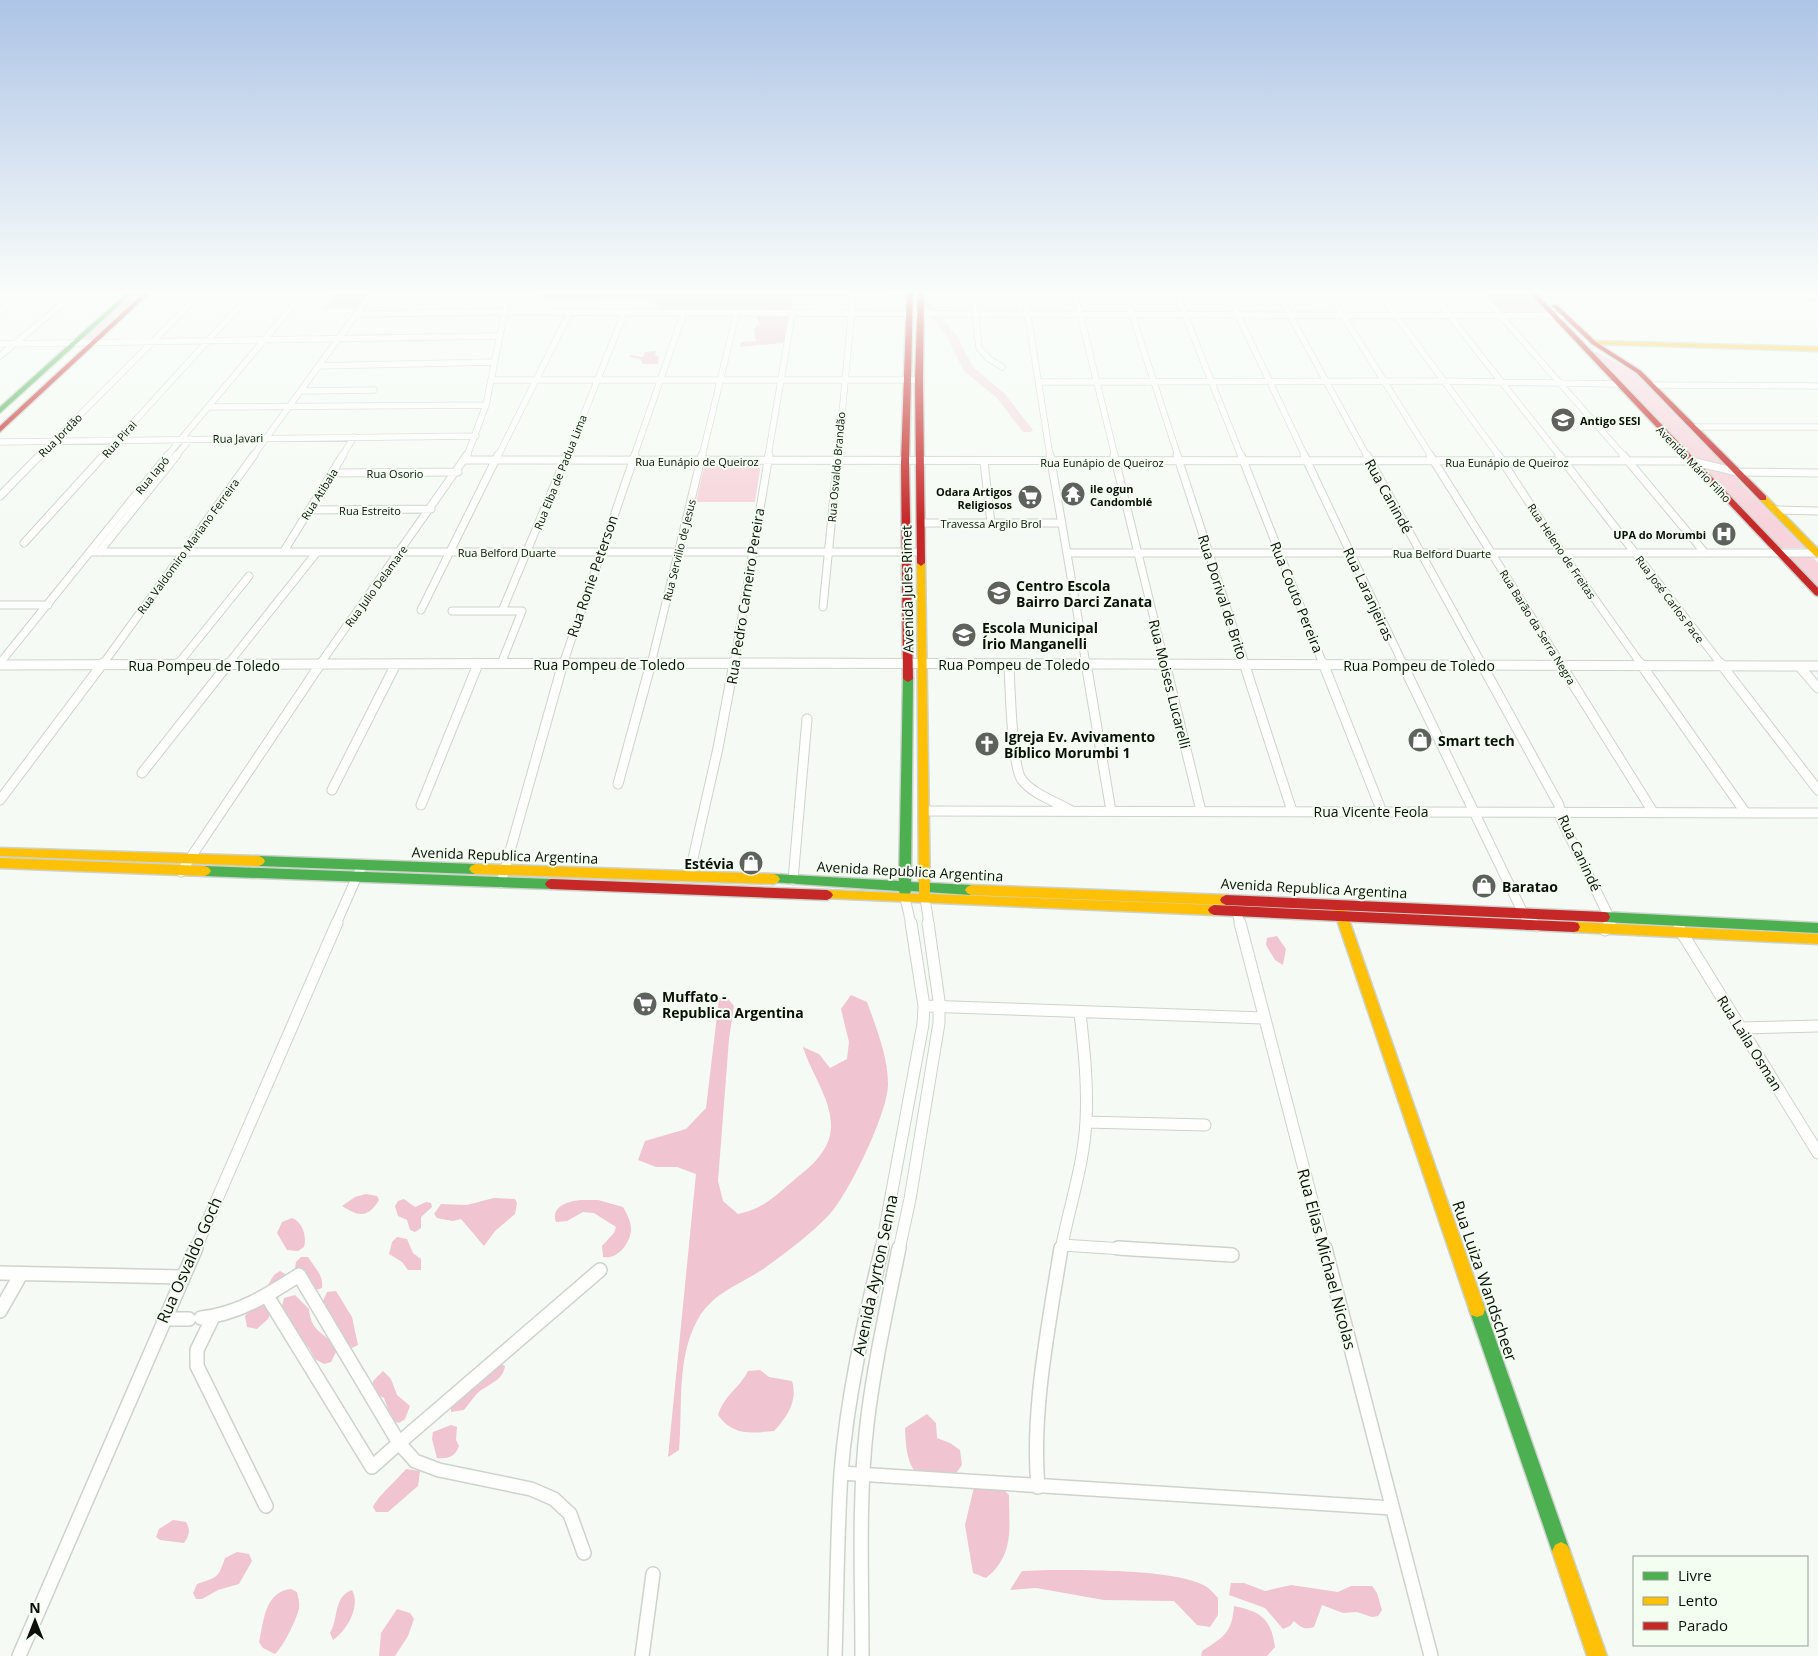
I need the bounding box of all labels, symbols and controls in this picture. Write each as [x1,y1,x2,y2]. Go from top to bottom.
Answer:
school or university icon: Antigo SESI [1550,407,1576,433]
street label: Rua Jordão [35,410,85,460]
street label: Rua Osvaldo Brandão [824,411,848,523]
street label: Rua Elba de Padua Lima [530,412,590,532]
place label: Antigo SESI [1580,413,1641,428]
street label: Rua Pirai [98,417,140,461]
street label: Avenida Mário Filho [1653,422,1735,506]
street label: Rua Javari [213,430,263,446]
street label: Rua Iapó [132,453,172,497]
street label: Rua Eunápio de Queiroz [635,454,759,469]
street label: Rua Eunápio de Queiroz [1040,455,1164,470]
street label: Rua Canindé [1361,455,1417,537]
street label: Rua Eunápio de Queiroz [1445,455,1569,470]
street label: Rua Atibaia [297,465,341,523]
street label: Rua Osorio [367,466,424,481]
street label: Rua Valdomiro Mariano Ferreira [134,475,242,617]
temple icon: ile ogun Candomblé [1060,481,1086,507]
place label: ile ogun Candomblé [1090,481,1153,509]
place label: Odara Artigos Religiosos [936,484,1013,512]
supermarket icon: Odara Artigos Religiosos [1017,484,1043,510]
street label: Rua Servilio de Jesus [659,497,699,603]
street label: Rua Heleno de Freitas [1524,500,1600,602]
street label: Rua Estreito [339,503,401,518]
street label: Rua Pedro Carneiro Pereira [722,506,768,686]
street label: Rua Ronie Peterson [562,512,622,640]
street label: Travessa Argilo Brol [940,516,1042,531]
hospital icon: UPA do Morumbi [1711,521,1737,547]
street label: Avenida Jules Rimet [896,525,918,653]
place label: UPA do Morumbi [1613,527,1706,542]
street label: Rua Dorival de Brito [1194,532,1252,662]
street label: Rua Couto Pereira [1266,539,1328,655]
street label: Rua Julio Delamare [341,542,411,630]
street label: Rua Laranjeiras [1339,544,1399,644]
street label: Rua Belford Duarte [458,545,556,560]
street label: Rua Belford Duarte [1393,546,1491,561]
street label: Rua José Carlos Pace [1632,552,1708,646]
street label: Rua Barão da Serra Negra [1496,567,1580,687]
place label: Centro Escola Bairro Darci Zanata [1016,576,1152,611]
school or university icon: Centro Escola Bairro Darci Zanata [986,580,1012,606]
street label: Rua Moises Lucarelli [1145,617,1195,751]
place label: Escola Municipal Írio Manganelli [982,618,1098,653]
school or university icon: Escola Municipal Írio Manganelli [951,622,977,648]
street label: Rua Pompeu de Toledo [533,655,685,674]
street label: Rua Pompeu de Toledo [938,655,1090,674]
street label: Rua Pompeu de Toledo [128,656,280,675]
street label: Rua Pompeu de Toledo [1343,656,1495,675]
place label: Igreja Ev. Avivamento Bíblico Morumbi 1 [1004,727,1156,762]
shop icon: Smart tech [1407,727,1433,753]
church icon: Igreja Ev. Avivamento Bíblico Morumbi 1 [974,731,1000,757]
place label: Smart tech [1438,731,1515,750]
street label: Rua Vicente Feola [1314,802,1429,821]
street label: Rua Canindé [1554,812,1606,894]
street label: Avenida Republica Argentina [411,842,599,868]
shop icon: Estévia [738,850,764,876]
place label: Estévia [684,854,734,873]
street label: Avenida Republica Argentina [816,857,1004,885]
shop icon: Baratao [1471,873,1497,899]
street label: Avenida Republica Argentina [1220,874,1408,902]
place label: Baratao [1502,877,1558,896]
place label: Muffato - Republica Argentina [662,987,804,1022]
supermarket icon: Muffato - Republica Argentina [632,991,658,1017]
street label: Rua Laila Osman [1713,992,1787,1094]
street label: Rua Elias Michael Nicolas [1292,1166,1362,1352]
street label: Avenida Ayrton Senna [847,1192,903,1358]
street label: Rua Osvaldo Goch [151,1193,227,1327]
street label: Rua Luiza Wandscheer [1447,1198,1523,1365]
legend [1633,1556,1808,1646]
text: Livre [1678,1565,1712,1585]
text: Lento [1678,1590,1718,1610]
north arrow [10,1596,60,1646]
text: N [29,1598,41,1617]
text: Parado [1678,1615,1728,1635]

